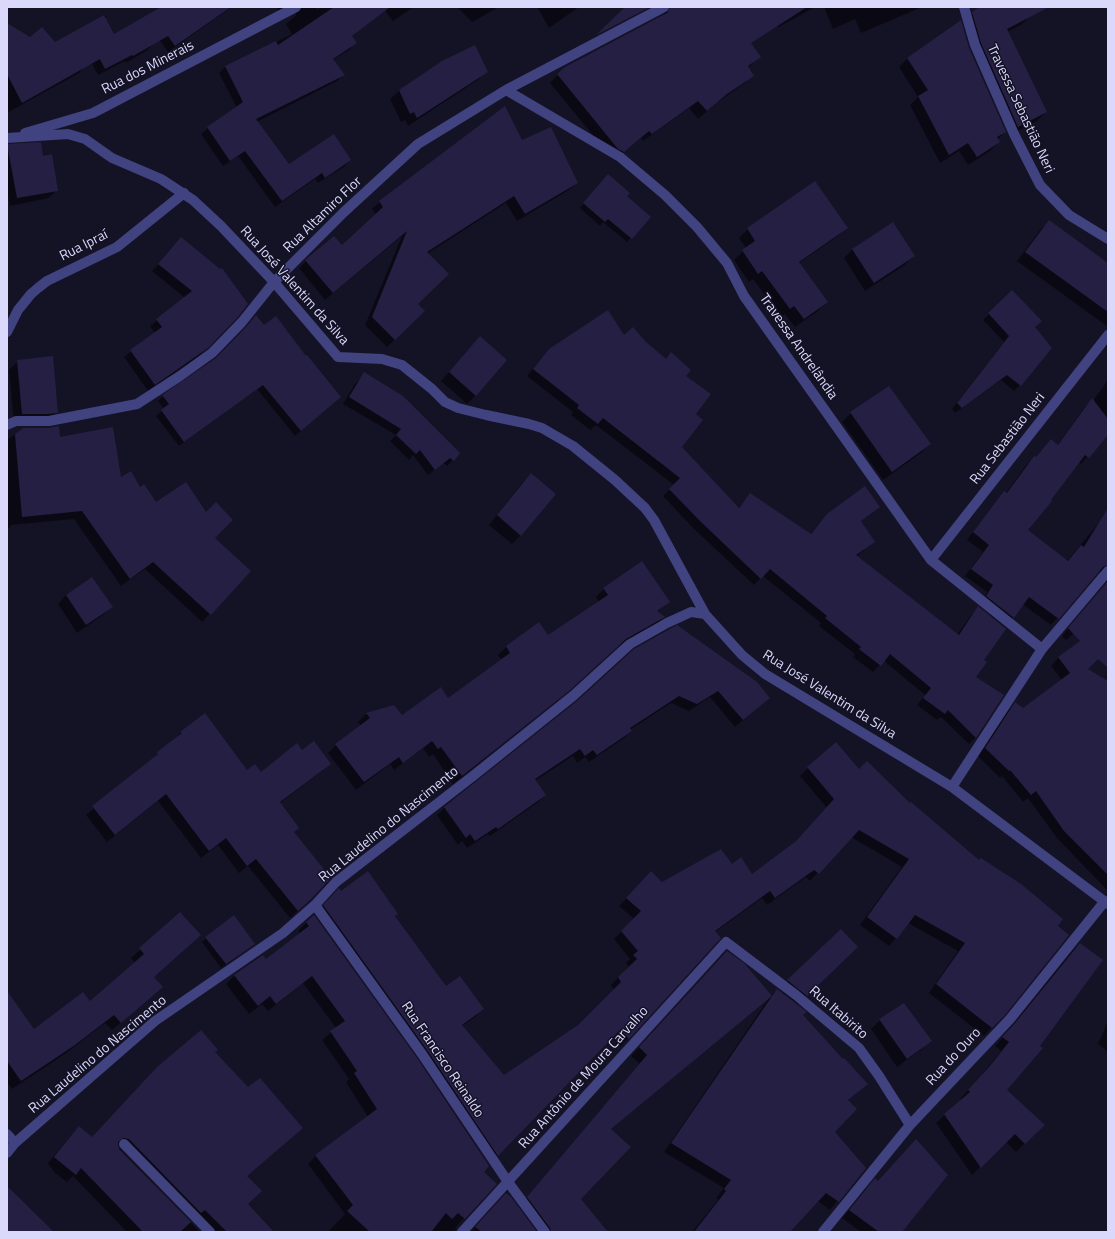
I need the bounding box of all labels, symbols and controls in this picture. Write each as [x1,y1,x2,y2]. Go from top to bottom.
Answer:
street label: Rua dos Minerais [99,38,197,98]
street label: Travessa Sebastião Neri [983,42,1057,176]
street label: Rua Altamiro Flor [280,173,366,257]
street label: Rua José Valentim da Silva [236,223,352,349]
street label: Rua Ipraí [57,227,111,265]
street label: Travessa Andrelândia [755,291,841,403]
street label: Rua Sebastião Neri [967,390,1049,488]
street label: Rua José Valentim da Silva [759,647,899,743]
street label: Rua Laudelino do Nascimento [316,764,462,886]
street label: Rua Itabirito [805,983,871,1043]
street label: Rua Laudelino do Nascimento [26,992,170,1118]
street label: Rua Francisco Reinaldo [397,999,487,1121]
street label: Rua Antônio de Moura Carvalho [516,1003,652,1153]
street label: Rua do Ouro [923,1025,985,1089]

